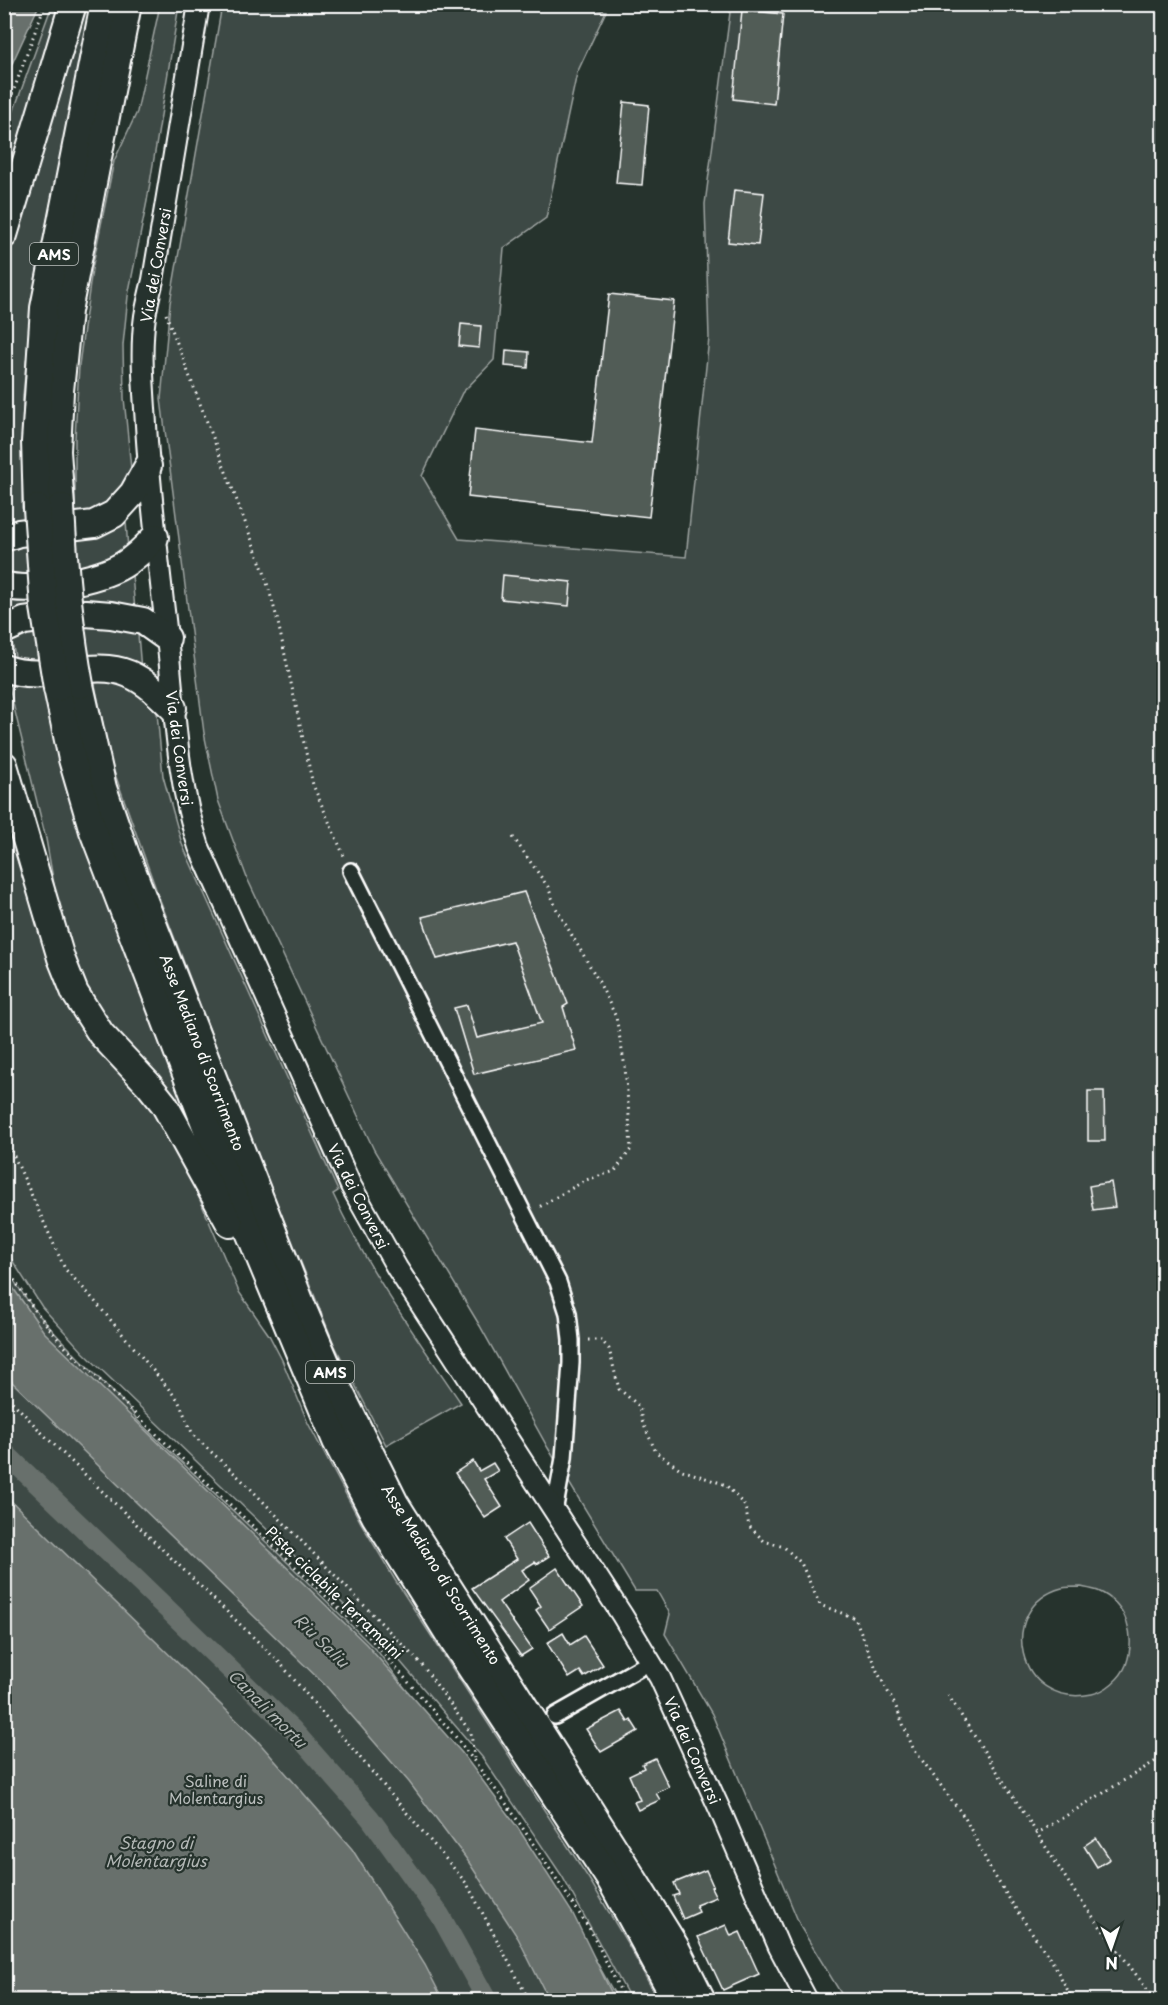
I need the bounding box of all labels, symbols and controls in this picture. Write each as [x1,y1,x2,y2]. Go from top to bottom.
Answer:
street label: Via dei Conversi [134,206,176,324]
road number: AMS [30,243,78,265]
street label: Via dei Conversi [161,689,199,807]
street label: Asse Mediano di Scorrimento [155,950,251,1154]
street label: Via dei Conversi [322,1139,396,1253]
road number: AMS [306,1361,354,1383]
street label: Asse Mediano di Scorrimento [377,1479,507,1669]
street label: Pista ciclabile Terramaini [261,1520,409,1664]
water label: Riu Saliu [289,1608,356,1673]
water label: Canali mortu [223,1663,314,1754]
street label: Via dei Conversi [659,1692,727,1808]
park label: Saline di Molentargius [169,1769,263,1809]
water label: Stagno di Molentargius [106,1830,208,1872]
north arrow [1081,1918,1141,1978]
text: N [1105,1952,1118,1976]

